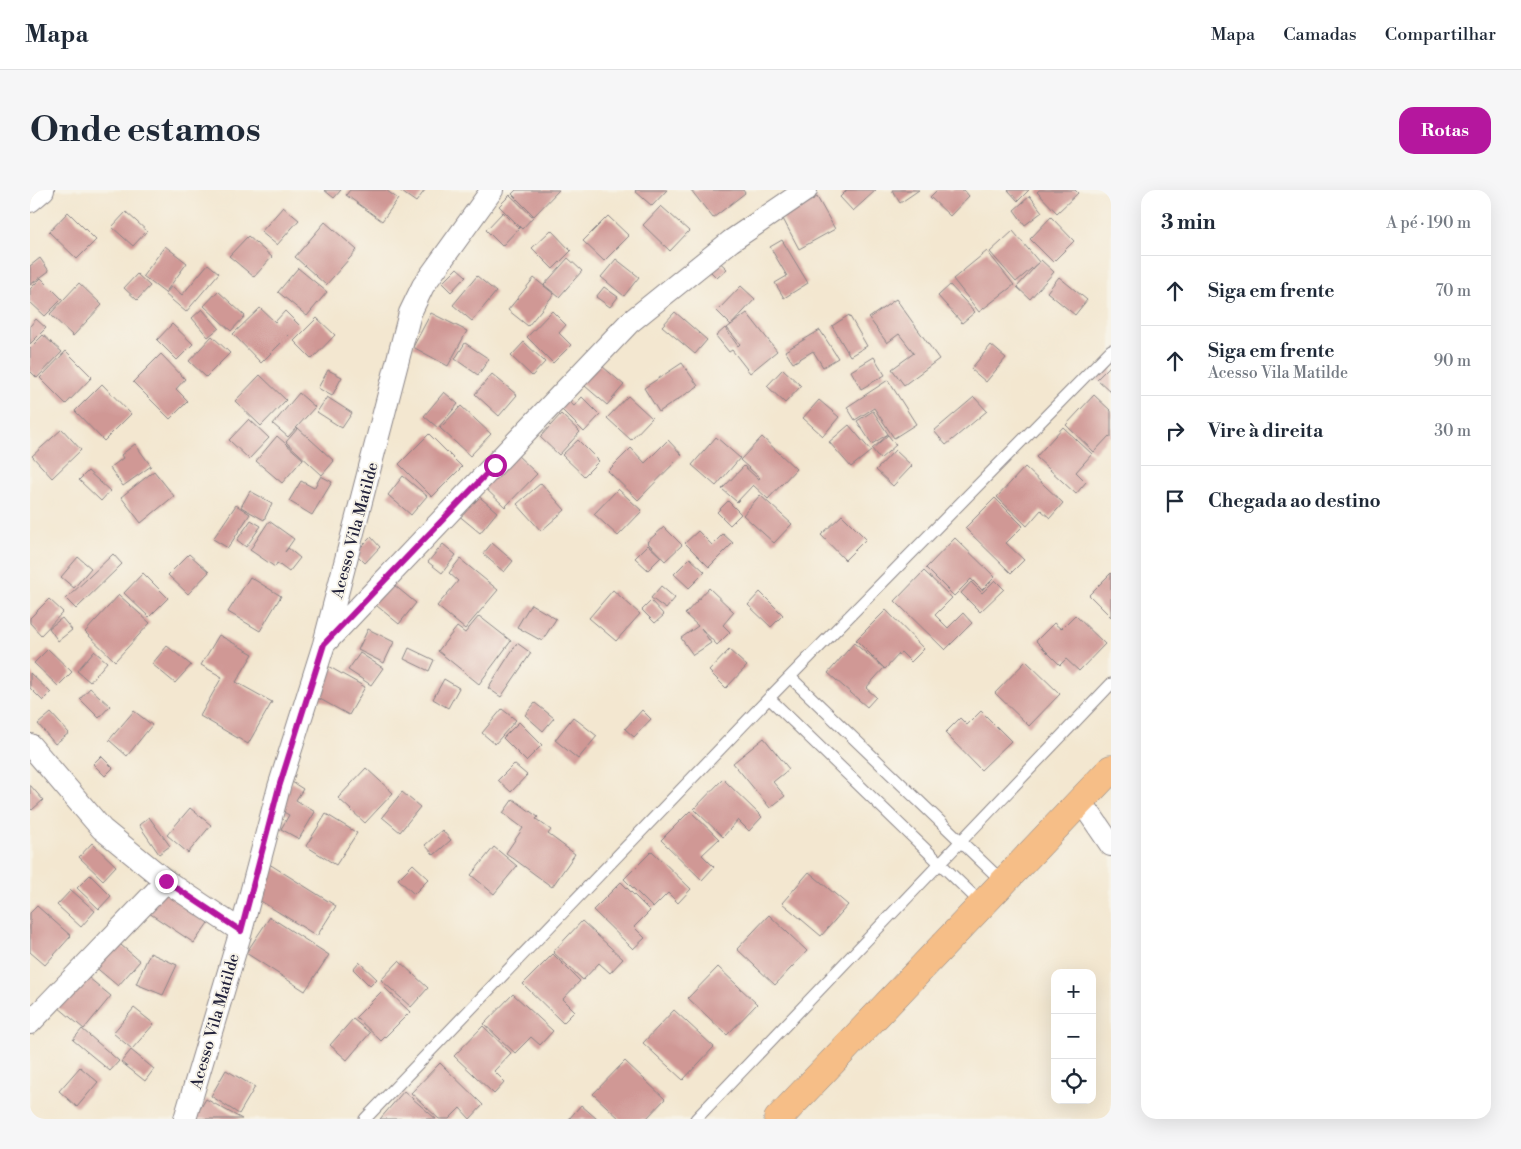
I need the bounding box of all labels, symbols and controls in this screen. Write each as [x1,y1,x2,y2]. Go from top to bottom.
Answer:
text: Mapa [25,20,88,50]
text: Mapa [1211,23,1255,46]
text: Camadas [1283,23,1357,46]
text: Compartilhar [1385,23,1496,46]
button: Rotas [1399,107,1491,154]
text: Onde estamos [30,109,261,152]
text: 3 min [1161,210,1216,236]
text: A pé · 190 m [1386,213,1471,233]
icon: ahead [1161,277,1189,305]
text: Siga em frente [1208,279,1335,303]
text: 70 m [1435,281,1471,301]
text: Siga em frente [1208,339,1335,363]
icon: ahead [1161,347,1189,375]
text: 90 m [1433,351,1471,371]
text: Acesso Vila Matilde [1208,363,1348,383]
icon: right [1161,417,1189,445]
text: Vire à direita [1208,419,1323,443]
text: 30 m [1434,421,1471,441]
route start [484,454,507,477]
street label: Acesso Vila Matilde [327,460,383,601]
icon: arrive [1161,487,1189,515]
text: Chegada ao destino [1208,489,1381,513]
route end [155,870,178,893]
street label: Acesso Vila Matilde [186,951,244,1092]
map controls [1051,969,1096,1104]
button: + [1051,969,1096,1014]
button: − [1051,1014,1096,1059]
button: locate [1051,1059,1096,1104]

